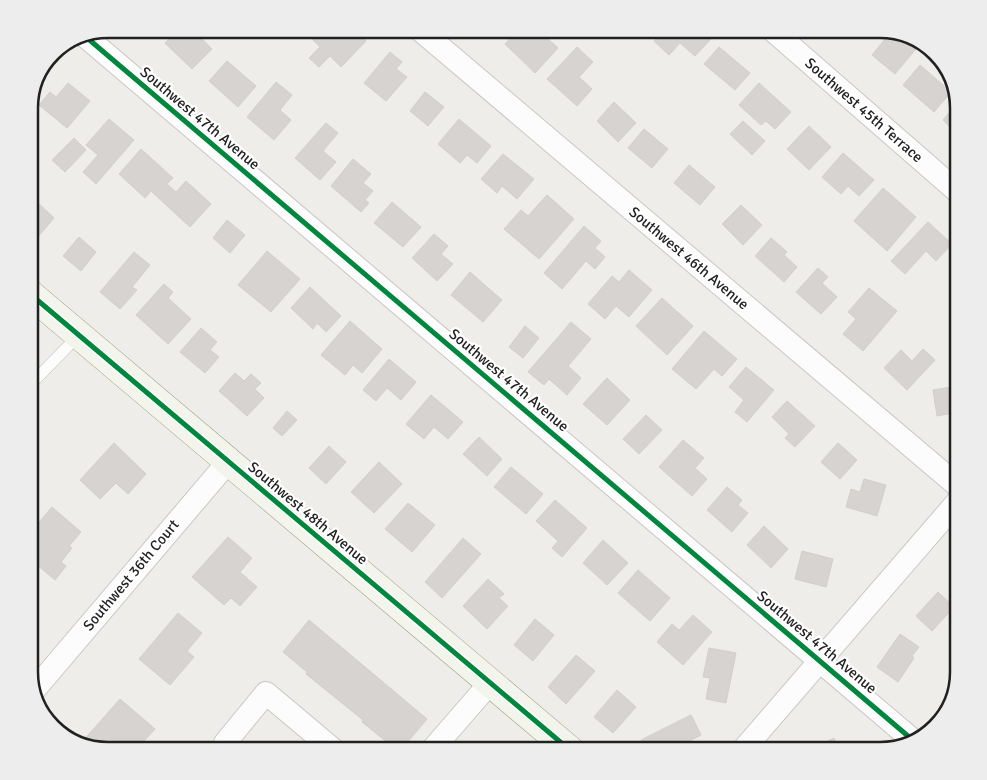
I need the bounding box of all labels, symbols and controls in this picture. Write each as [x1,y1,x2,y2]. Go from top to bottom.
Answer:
street label: Southwest 45th Terrace [801,54,927,166]
street label: Southwest 47th Avenue [137,63,263,173]
street label: Southwest 46th Avenue [626,203,752,313]
street label: Southwest 47th Avenue [446,325,572,435]
street label: Southwest 48th Avenue [245,458,371,568]
street label: Southwest 36th Court [79,516,183,634]
street label: Southwest 47th Avenue [754,587,880,697]

